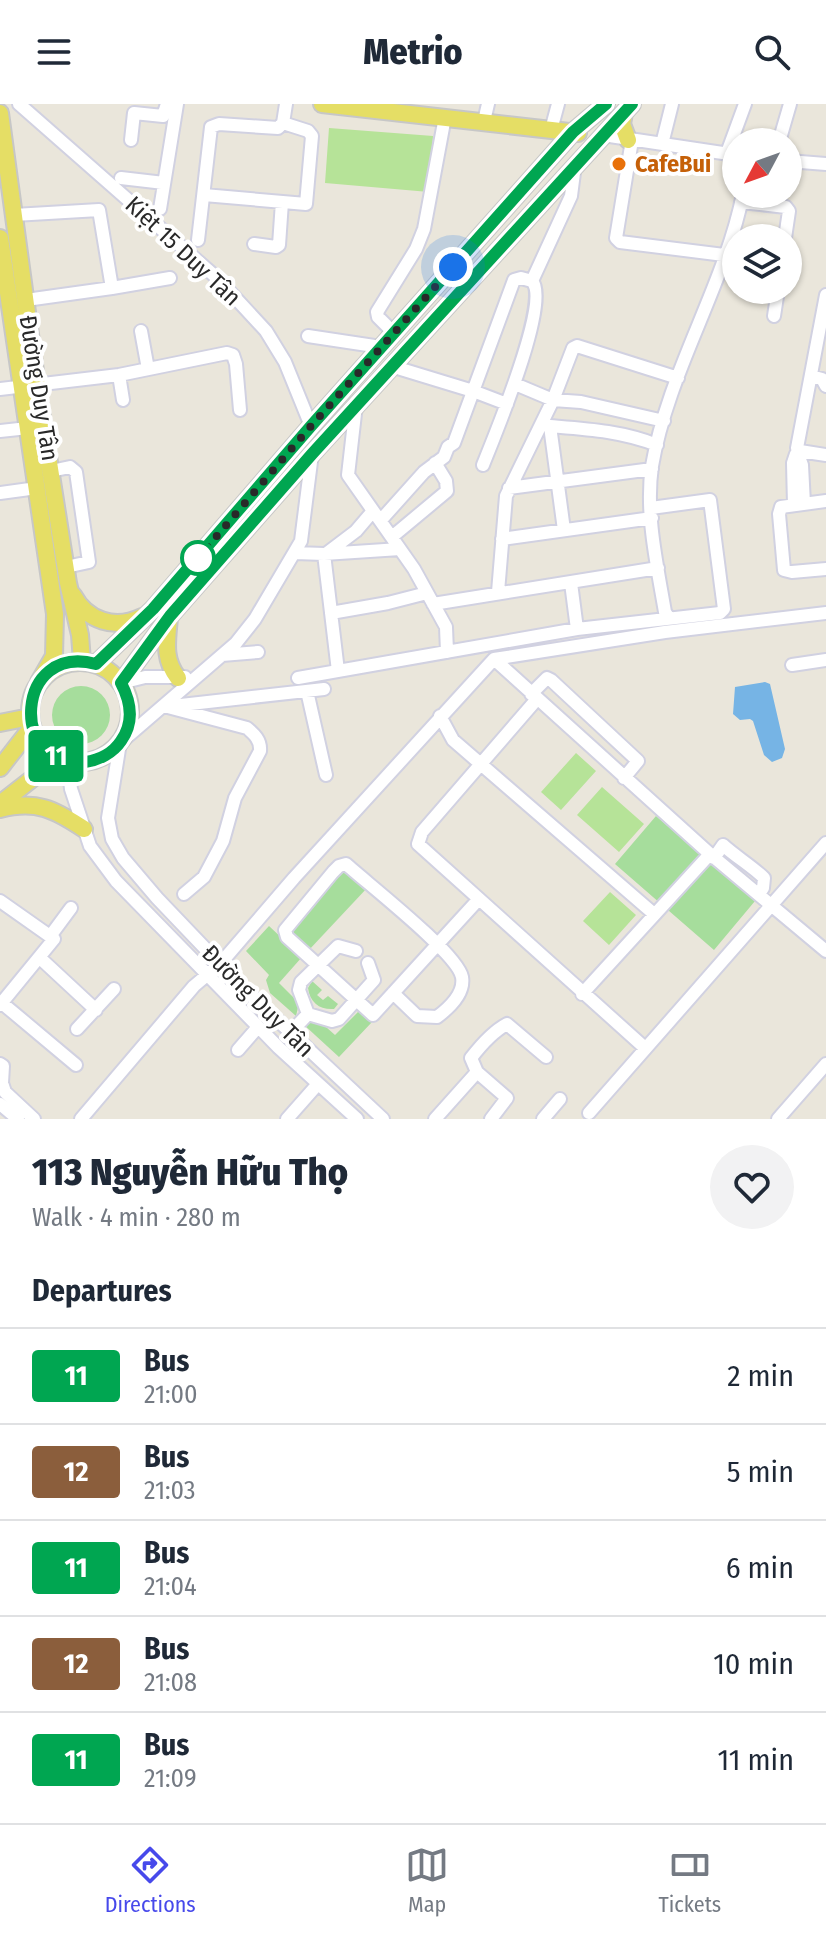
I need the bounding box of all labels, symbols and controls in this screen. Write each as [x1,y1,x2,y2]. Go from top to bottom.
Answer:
icon: menu [32,30,76,74]
text: Metrio [363,30,463,74]
icon: search [750,30,794,74]
north arrow [722,128,802,208]
map controls [722,128,802,304]
place label: CafeBui [635,150,711,178]
marker: CafeBui [610,155,628,173]
street label: Kiệt 15 Duy Tân [120,191,246,311]
button: layers [722,224,802,304]
your location [433,247,473,287]
street label: Đường Duy Tân [14,313,64,463]
unlabelled marker [181,541,215,575]
line badge: 11 [20,730,92,782]
text: 11 [44,739,68,772]
street label: Đường Duy Tân [196,939,320,1063]
button: heart [710,1145,794,1229]
text: 113 Nguyễn Hữu Thọ [32,1149,348,1195]
text: Walk · 4 min · 280 m [32,1202,241,1233]
text: Departures [32,1273,172,1309]
text: Bus [144,1343,189,1379]
text: 2 min [727,1358,794,1394]
text: 11 [64,1359,88,1392]
text: 21:00 [144,1379,198,1410]
text: Bus [144,1439,189,1475]
text: 5 min [727,1454,794,1490]
text: 12 [64,1455,88,1488]
text: 21:03 [144,1475,196,1506]
text: Bus [144,1535,189,1571]
text: 6 min [726,1550,794,1586]
text: 11 [64,1551,88,1584]
text: 21:04 [144,1571,197,1602]
text: Bus [144,1631,189,1667]
text: 10 min [713,1646,794,1682]
text: 12 [64,1647,88,1680]
text: 21:08 [144,1667,197,1698]
text: Bus [144,1727,189,1763]
text: 11 min [718,1742,794,1778]
text: 11 [64,1743,88,1776]
text: 21:09 [144,1763,197,1794]
tab: Directions [105,1843,196,1918]
tab: Map [405,1843,449,1918]
tab: Tickets [659,1843,721,1918]

